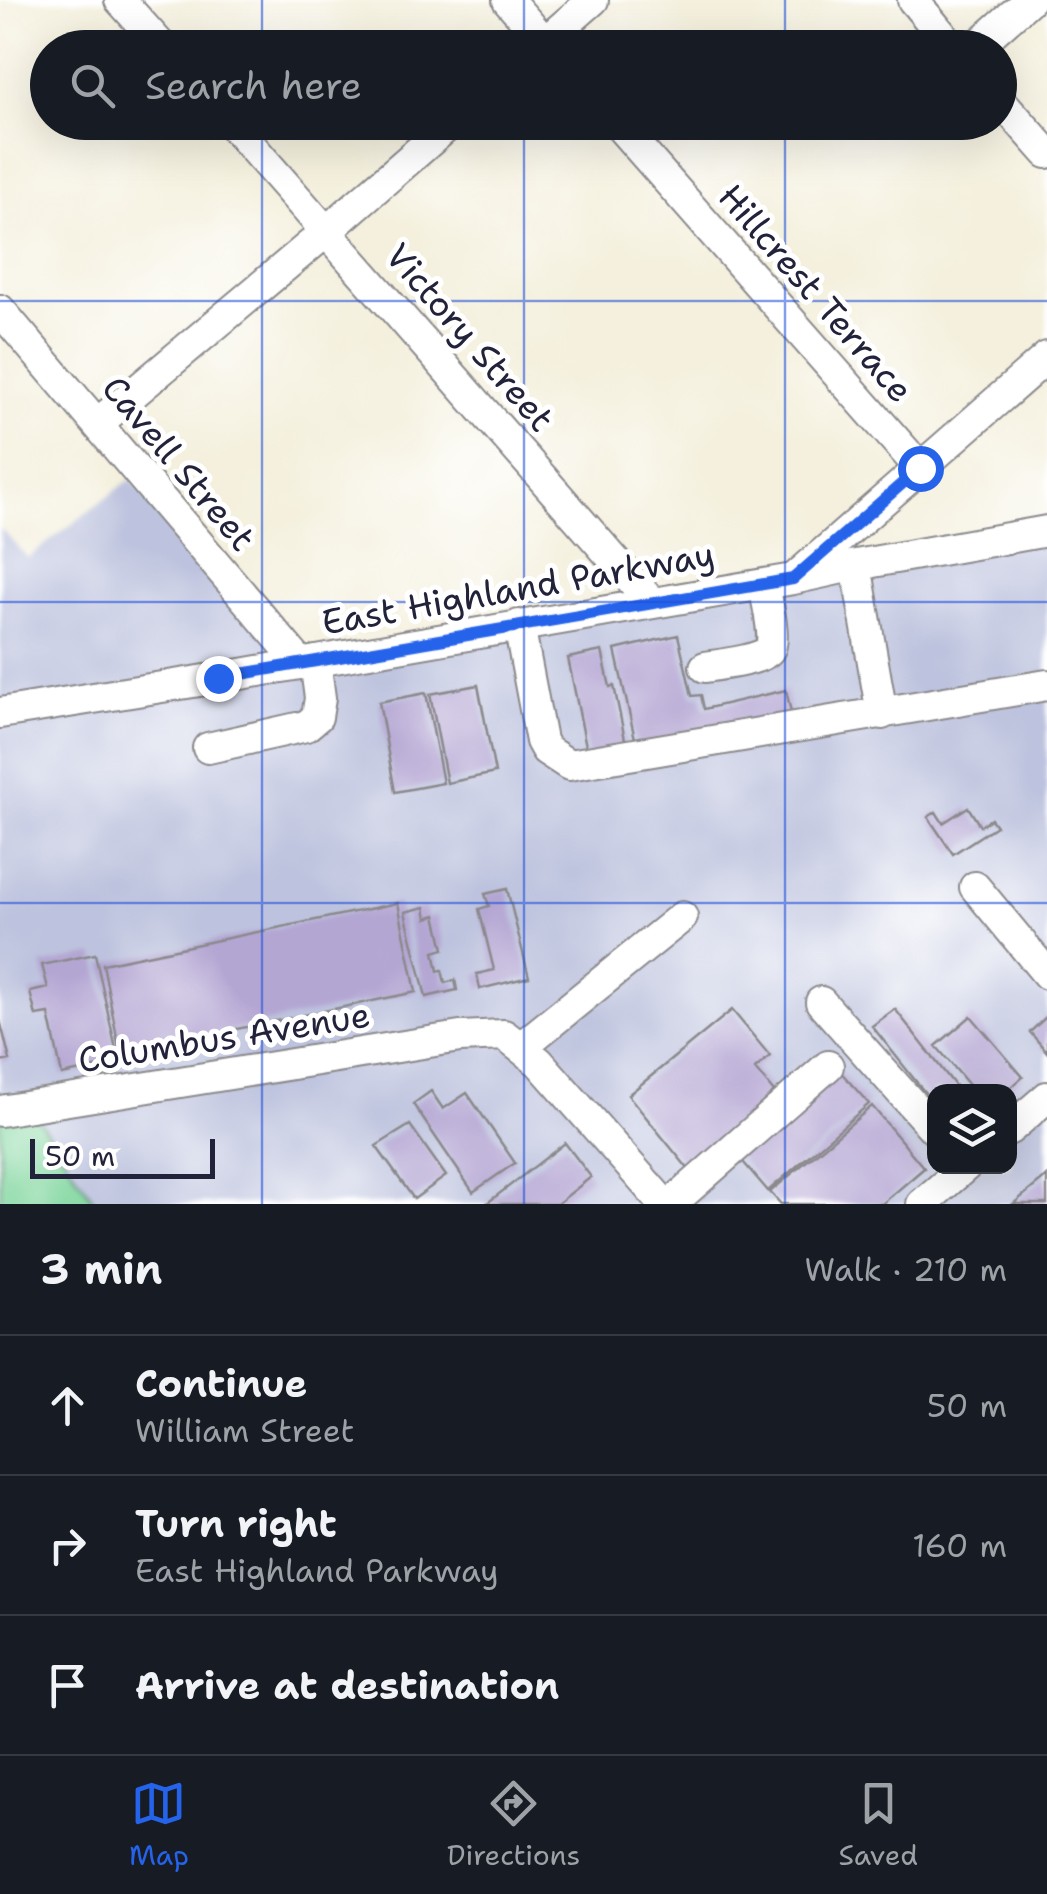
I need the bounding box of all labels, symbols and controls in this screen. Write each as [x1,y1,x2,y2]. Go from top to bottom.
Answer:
search box [30,30,1017,140]
icon: search [65,58,120,113]
text: Search here [145,60,362,111]
street label: Hillcrest Terrace [708,174,924,412]
street label: Victory Street [375,233,565,441]
street label: Cavell Street [92,366,266,560]
route start [898,446,944,492]
street label: East Highland Parkway [318,530,718,646]
route end [196,656,242,702]
street label: Columbus Avenue [75,991,373,1083]
map controls [927,1084,1017,1174]
button: layers [927,1084,1017,1174]
scale bar [30,1134,215,1178]
text: 50 m [45,1137,115,1175]
text: 3 min [40,1241,162,1297]
text: Walk · 210 m [805,1248,1007,1291]
text: Continue [135,1358,307,1409]
icon: ahead [40,1378,95,1433]
text: 50 m [927,1384,1007,1427]
text: William Street [135,1409,354,1452]
text: Turn right [135,1498,337,1549]
icon: right [40,1518,95,1573]
text: 160 m [912,1524,1007,1567]
text: East Highland Parkway [135,1549,499,1592]
icon: arrive [40,1658,95,1713]
text: Arrive at destination [135,1660,559,1711]
tab: Map [129,1776,189,1874]
tab: Directions [447,1776,580,1874]
tab: Saved [838,1776,918,1874]

